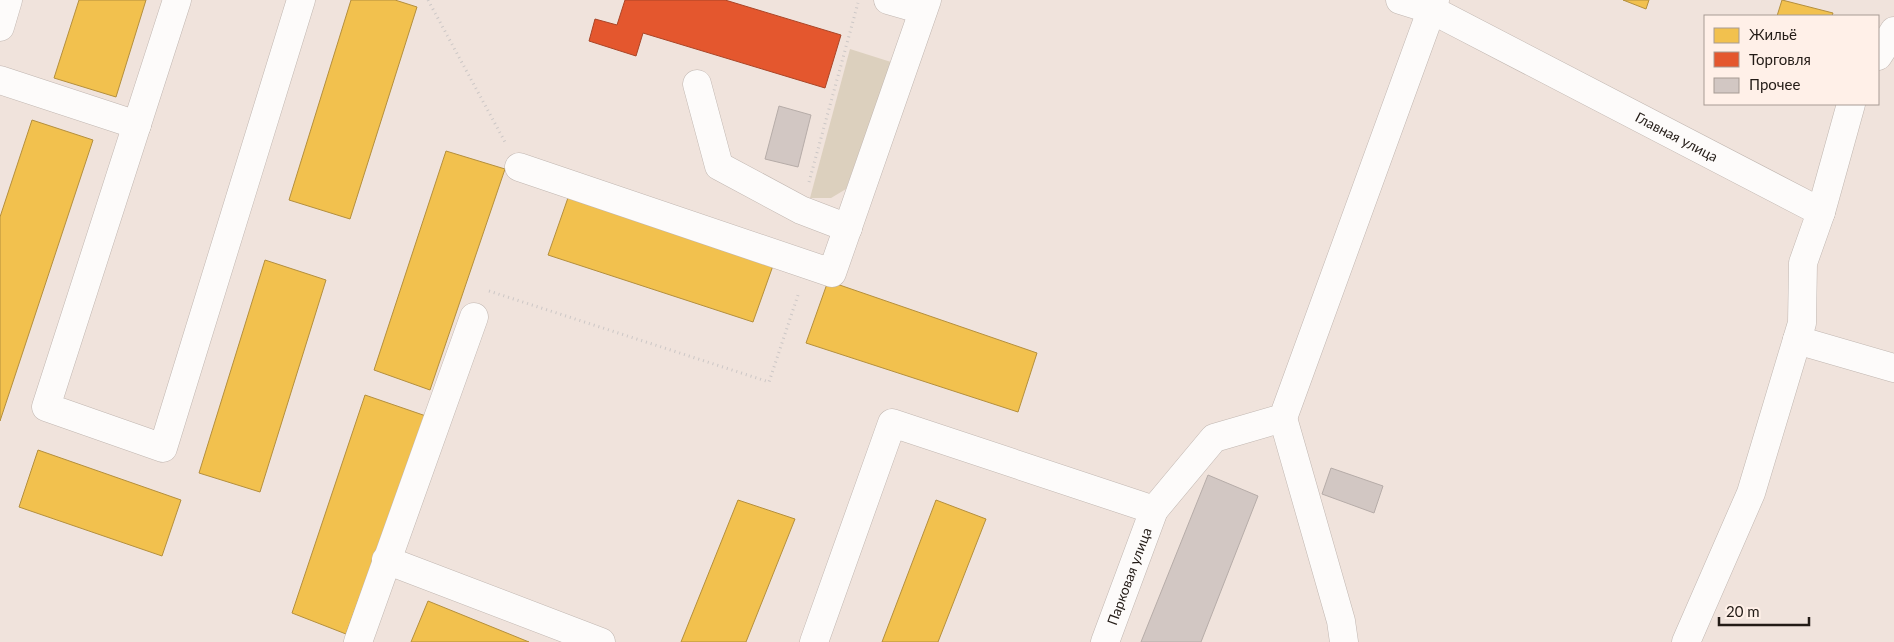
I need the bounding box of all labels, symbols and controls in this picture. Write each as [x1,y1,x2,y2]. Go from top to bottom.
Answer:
legend [1704,15,1879,105]
text: Жильё [1749,25,1797,43]
text: Торговля [1749,50,1811,68]
text: Прочее [1749,75,1800,93]
street label: Главная улица [1633,108,1721,165]
street label: Парковая улица [1103,525,1155,627]
scale bar [1719,594,1809,626]
text: 20 m [1726,602,1760,620]

